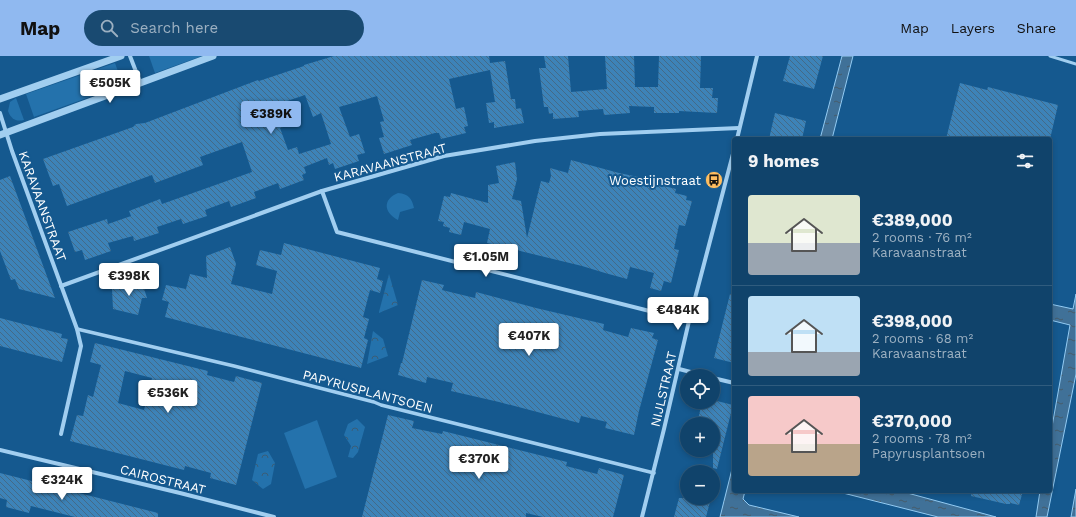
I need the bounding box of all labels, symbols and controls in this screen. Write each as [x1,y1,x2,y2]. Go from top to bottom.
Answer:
search box [84,10,364,46]
text: Map [20,17,60,40]
icon: search [98,17,120,39]
text: Search here [130,19,218,37]
text: Map [900,20,929,36]
text: Layers [951,20,995,36]
text: Share [1017,20,1056,36]
pin: €505K [82,70,138,104]
text: €505K [89,75,131,90]
pin: €389K [243,101,299,135]
text: €389K [250,106,292,121]
street label: KARAVAANSTRAAT [332,140,448,185]
street label: KARAVAANSTRAAT [16,149,69,263]
icon: filters [1014,150,1036,172]
text: 9 homes [748,151,819,171]
bus stop icon: Woestijnstraat [704,170,724,190]
place label: Woestijnstraat [609,173,702,188]
text: €389,000 [872,210,953,230]
icon: home [780,211,828,259]
text: 2 rooms · 76 m² [872,230,972,245]
pin: €1.05M [453,244,519,278]
text: Karavaanstraat [872,245,967,260]
text: €1.05M [463,249,509,264]
pin: €398K [101,263,157,297]
text: €398K [108,268,150,283]
pin: €484K [650,297,706,331]
text: €484K [656,302,700,317]
text: €398,000 [872,311,953,331]
icon: home [780,312,828,360]
pin: €407K [501,323,557,357]
text: €407K [508,328,550,343]
text: 2 rooms · 68 m² [872,331,973,346]
text: Karavaanstraat [872,346,967,361]
street label: NIJLSTRAAT [648,350,679,428]
street label: PAPYRUSPLANTSOEN [301,367,435,416]
map controls [680,369,720,505]
button: locate [680,369,720,409]
pin: €536K [140,380,196,414]
text: €536K [147,385,189,400]
text: €370,000 [872,411,952,431]
icon: home [780,412,828,460]
button: + [680,417,720,457]
text: 2 rooms · 78 m² [872,431,972,446]
pin: €370K [451,446,507,480]
text: Papyrusplantsoen [872,446,985,461]
text: €370K [458,451,500,466]
street label: CAIROSTRAAT [118,462,207,497]
button: − [680,465,720,505]
pin: €324K [34,467,90,501]
text: €324K [41,472,83,487]

